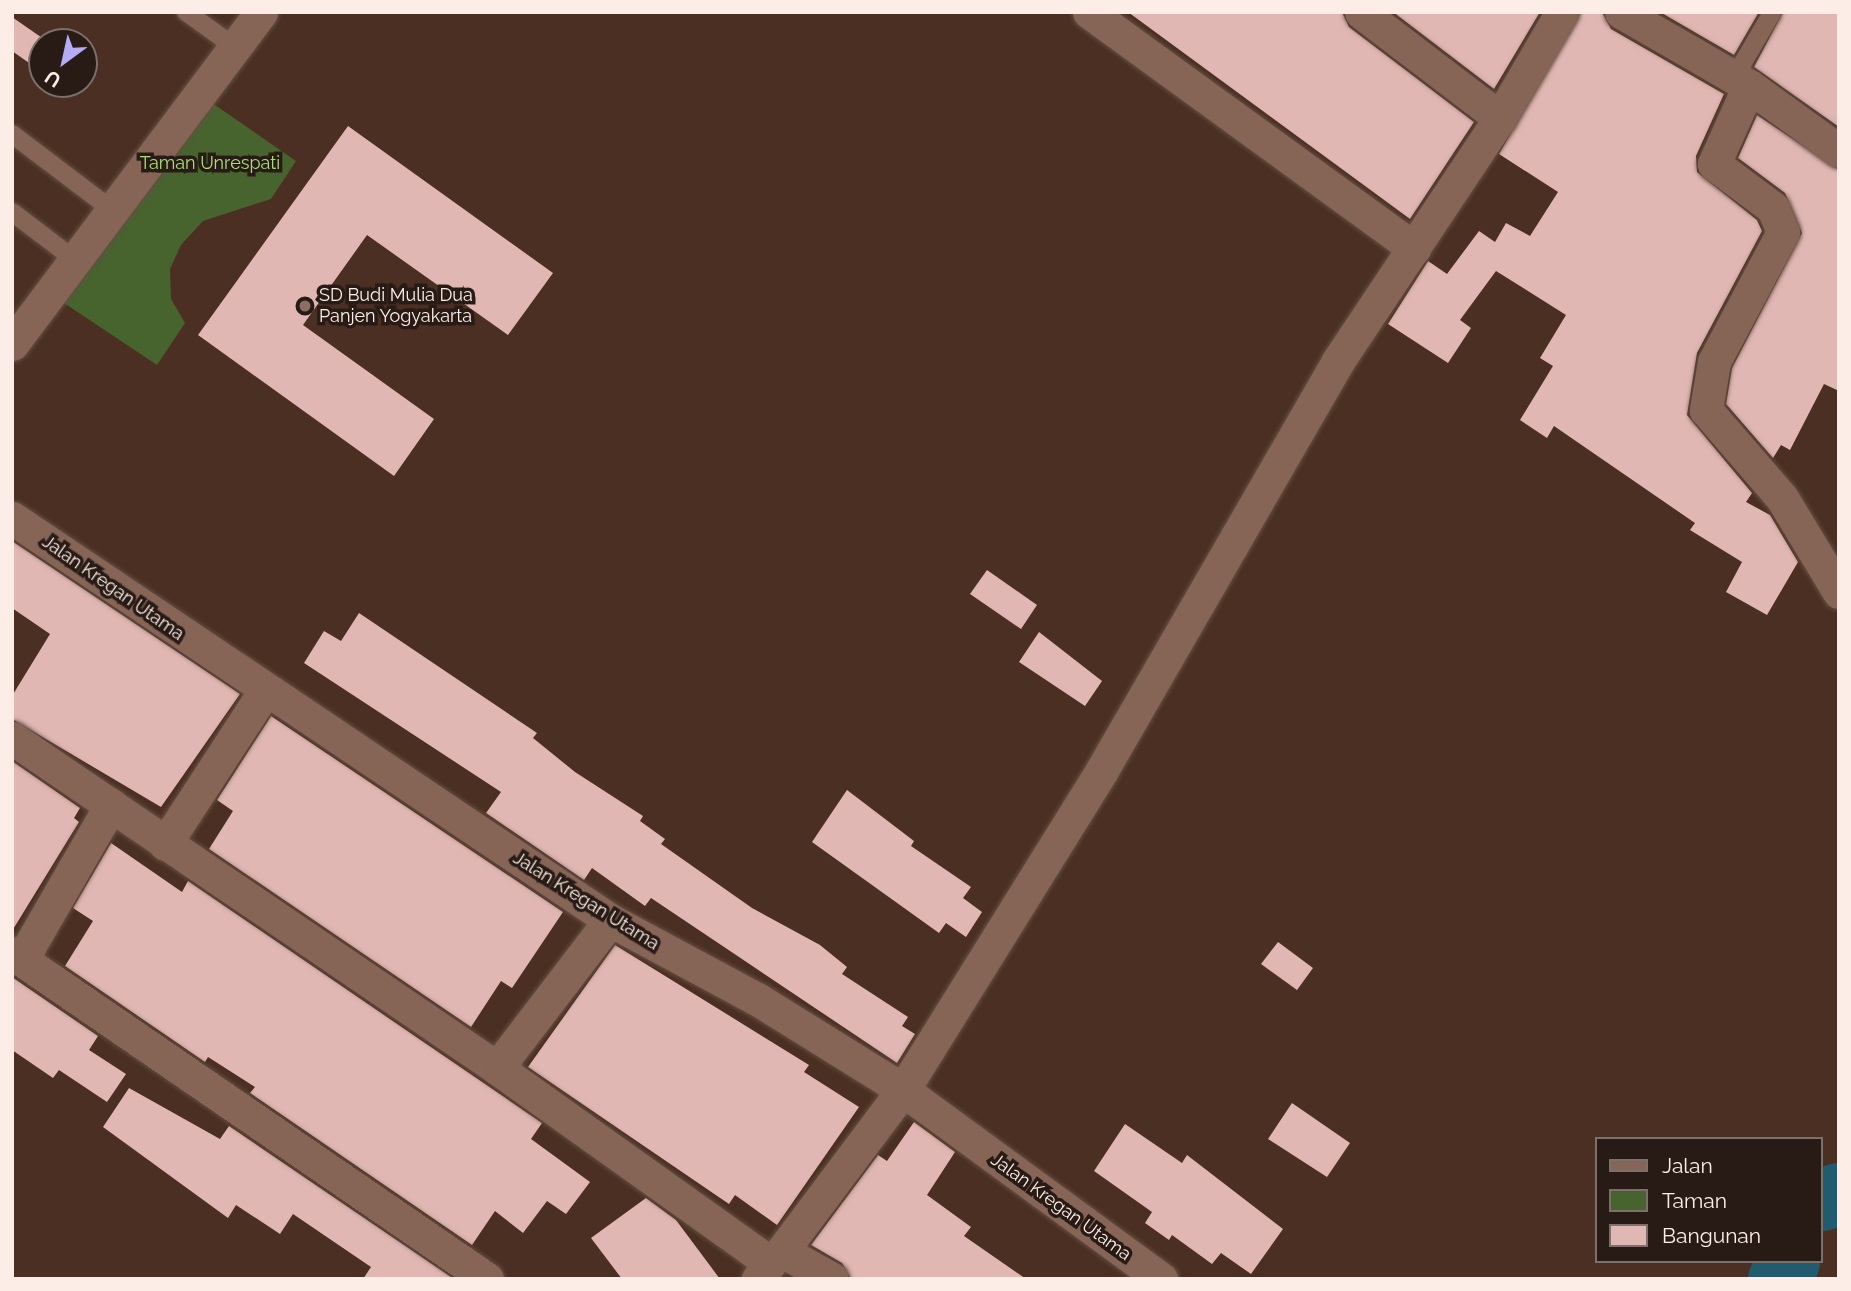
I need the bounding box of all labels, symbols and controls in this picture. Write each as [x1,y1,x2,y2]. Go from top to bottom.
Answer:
north arrow [28,28,98,98]
text: U [41,66,65,92]
park label: Taman Unrespati [140,152,280,174]
place label: SD Budi Mulia Dua Panjen Yogyakarta [319,285,473,328]
marker: SD Budi Mulia Dua Panjen Yogyakarta [297,298,313,314]
street label: Jalan Kregan Utama [38,531,188,645]
street label: Jalan Kregan Utama [509,847,663,955]
legend [1596,1137,1823,1263]
street label: Jalan Kregan Utama [987,1149,1135,1265]
text: Jalan [1662,1153,1713,1178]
text: Taman [1662,1188,1727,1213]
text: Bangunan [1662,1223,1761,1248]

